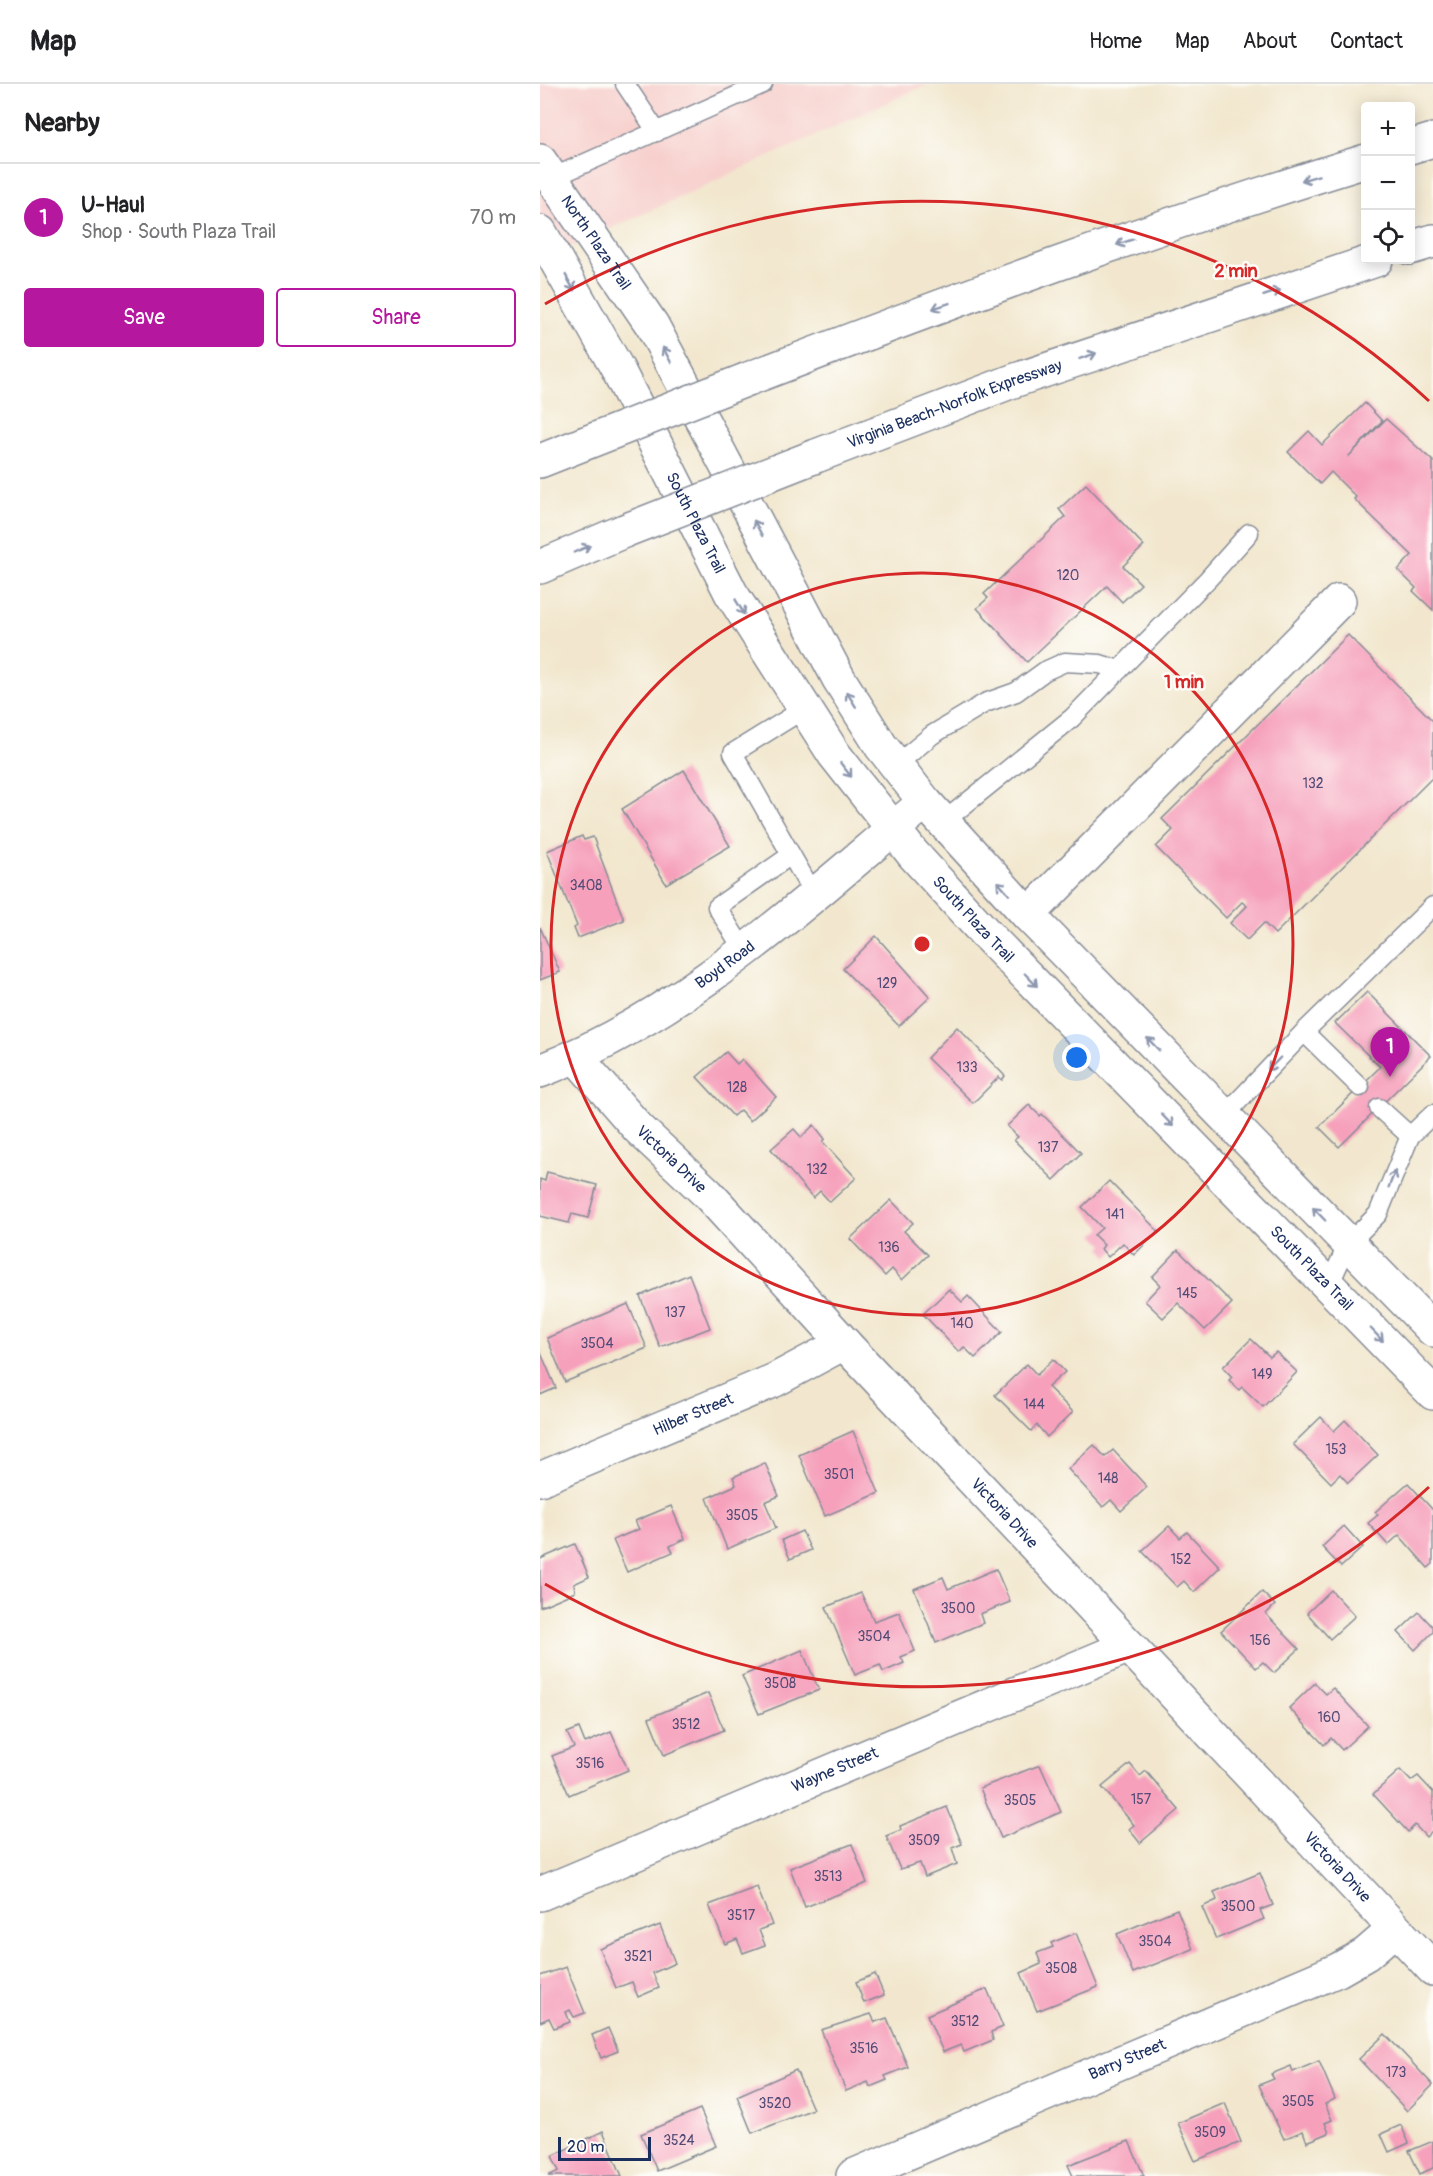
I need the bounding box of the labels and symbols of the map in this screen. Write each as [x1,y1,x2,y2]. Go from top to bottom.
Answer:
one-way arrow [1301,173,1320,184]
street label: North Plaza Trail [556,192,635,294]
one-way arrow [1116,237,1135,248]
text: 2 min [1214,260,1258,283]
one-way arrow [565,273,576,291]
one-way arrow [1262,287,1281,298]
one-way arrow [932,302,951,313]
one-way arrow [661,346,673,364]
one-way arrow [1078,349,1096,360]
street label: Virginia Beach-Norfolk Expressway [844,355,1065,453]
street label: South Plaza Trail [661,469,730,577]
one-way arrow [751,519,763,537]
one-way arrow [572,543,591,554]
house number: 120 [1057,567,1079,584]
one-way arrow [734,598,746,615]
text: 1 min [1164,671,1204,694]
one-way arrow [845,691,857,708]
one-way arrow [840,762,853,778]
house number: 132 [1302,775,1324,792]
street label: South Plaza Trail [928,872,1018,967]
house number: 3408 [570,877,602,894]
one-way arrow [996,881,1010,896]
centre of rings [912,934,932,954]
street label: Boyd Road [692,936,759,993]
one-way arrow [1024,973,1038,988]
house number: 129 [877,975,897,992]
pin: 1 [1370,1028,1410,1077]
one-way arrow [1146,1036,1161,1051]
your location [1062,1043,1091,1072]
one-way arrow [1267,1056,1281,1071]
house number: 133 [956,1059,978,1076]
house number: 128 [727,1079,747,1096]
one-way arrow [1160,1112,1174,1127]
street label: Victoria Drive [632,1121,711,1197]
house number: 137 [1038,1139,1059,1156]
house number: 132 [806,1161,828,1178]
one-way arrow [1387,1171,1398,1189]
house number: 141 [1105,1206,1125,1223]
one-way arrow [1311,1206,1326,1221]
street label: South Plaza Trail [1266,1222,1357,1315]
house number: 136 [878,1239,900,1256]
house number: 145 [1176,1285,1198,1302]
house number: 137 [665,1304,686,1321]
house number: 140 [950,1315,974,1332]
one-way arrow [1369,1327,1384,1342]
house number: 3504 [580,1335,614,1352]
house number: 149 [1252,1366,1272,1383]
street label: Hilber Street [650,1389,737,1440]
house number: 144 [1023,1396,1045,1413]
house number: 153 [1326,1441,1347,1458]
house number: 3501 [824,1466,854,1483]
house number: 148 [1098,1470,1118,1487]
street label: Victoria Drive [966,1474,1042,1553]
house number: 3505 [726,1507,758,1524]
house number: 152 [1171,1551,1192,1568]
house number: 3500 [941,1600,975,1617]
house number: 3504 [857,1628,891,1645]
house number: 156 [1249,1632,1271,1649]
house number: 3508 [764,1675,796,1692]
house number: 160 [1317,1709,1341,1726]
house number: 3512 [672,1716,701,1733]
street label: Wayne Street [789,1743,882,1797]
house number: 3516 [575,1755,605,1772]
house number: 157 [1131,1791,1152,1808]
house number: 3505 [1004,1792,1036,1809]
street label: Victoria Drive [1299,1828,1375,1907]
house number: 3509 [908,1832,940,1849]
house number: 3513 [814,1868,843,1885]
house number: 3500 [1221,1898,1255,1915]
house number: 3517 [727,1907,756,1924]
house number: 3504 [1138,1933,1172,1950]
house number: 3521 [624,1948,652,1965]
house number: 3508 [1045,1960,1077,1977]
house number: 3512 [951,2013,980,2030]
street label: Barry Street [1086,2034,1169,2085]
house number: 3516 [849,2040,879,2057]
house number: 173 [1386,2064,1407,2081]
house number: 3505 [1282,2093,1314,2110]
house number: 3520 [759,2095,791,2112]
house number: 3509 [1194,2124,1226,2141]
house number: 3524 [663,2132,695,2149]
scale bar [558,2134,651,2162]

